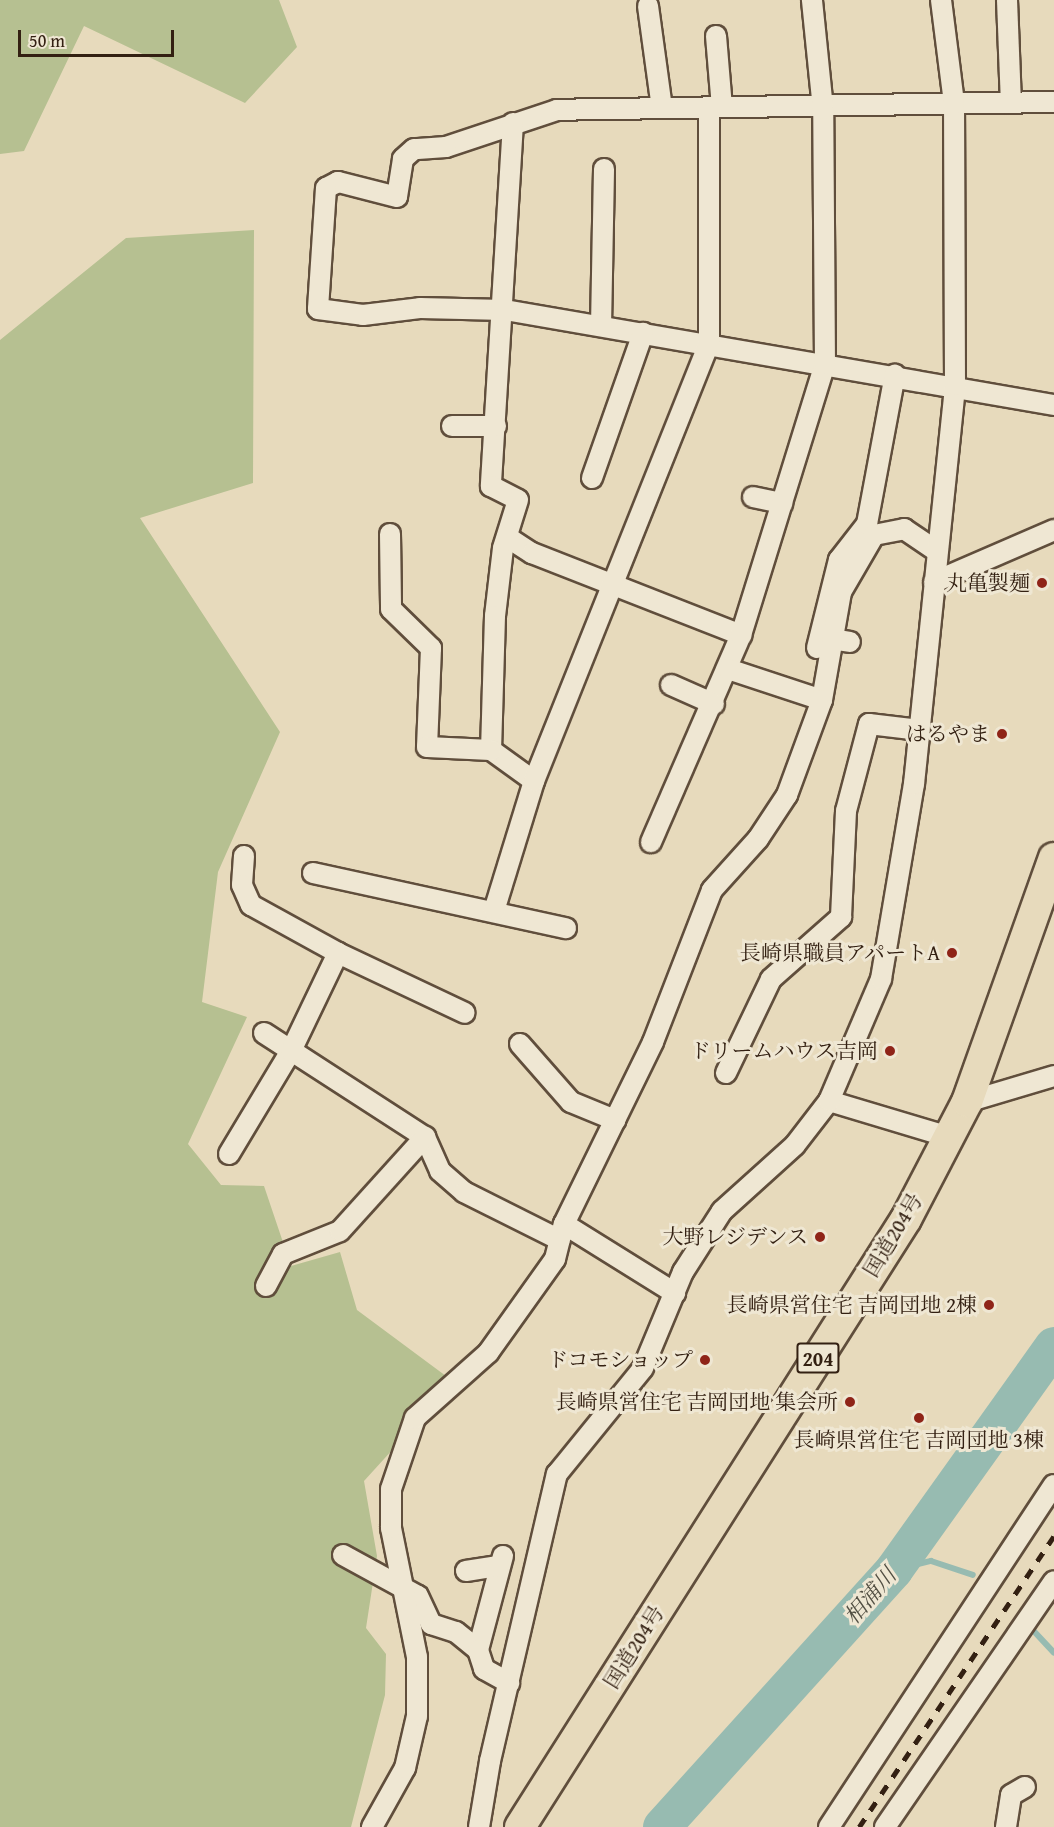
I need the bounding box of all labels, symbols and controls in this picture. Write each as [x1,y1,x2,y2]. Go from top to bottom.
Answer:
scale bar [21,18,177,56]
text: 50 m [29,27,65,54]
place label: 丸亀製麺 [946,570,1030,596]
marker: 丸亀製麺 [1035,576,1049,590]
place label: はるやま [906,721,990,747]
marker: はるやま [995,727,1009,741]
place label: 長崎県職員アパートA [738,940,940,966]
marker: 長崎県職員アパートA [945,946,959,960]
place label: ドリームハウス吉岡 [689,1038,878,1064]
marker: ドリームハウス吉岡 [883,1044,897,1058]
street label: 国道204号 [858,1189,928,1281]
place label: 大野レジデンス [661,1224,808,1250]
marker: 大野レジデンス [813,1230,827,1244]
place label: 長崎県営住宅 吉岡団地 2棟 [727,1292,977,1318]
marker: 長崎県営住宅 吉岡団地 2棟 [982,1298,996,1312]
road number: 204 [796,1341,840,1375]
place label: ドコモショップ [546,1347,693,1373]
marker: ドコモショップ [698,1353,712,1367]
place label: 長崎県営住宅 吉岡団地 集会所 [556,1389,838,1415]
marker: 長崎県営住宅 吉岡団地 集会所 [843,1395,857,1409]
marker: 長崎県営住宅 吉岡団地 3棟 [912,1411,926,1425]
place label: 長崎県営住宅 吉岡団地 3棟 [794,1427,1044,1453]
water label: 相浦川 [838,1562,902,1630]
street label: 国道204号 [599,1601,669,1693]

